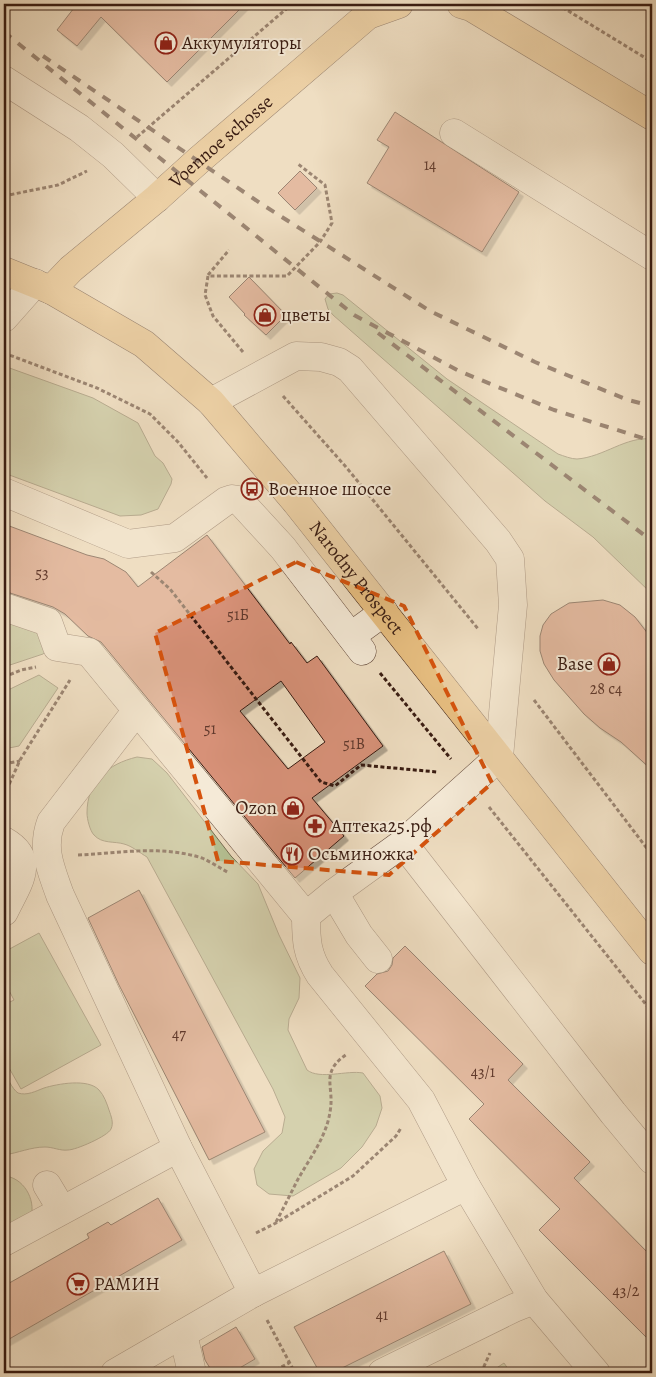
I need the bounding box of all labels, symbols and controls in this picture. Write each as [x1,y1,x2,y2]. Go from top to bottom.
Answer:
place label: Аккумуляторы [181,30,302,56]
shop icon: Аккумуляторы [154,31,178,55]
street label: Voennoe schosse [163,89,279,195]
house number: 14 [424,154,436,176]
place label: цветы [281,302,330,328]
shop icon: цветы [253,303,277,327]
place label: Военное шоссе [268,476,391,502]
bus stop icon: Военное шоссе [240,477,264,501]
street label: Narodny Prospect [303,516,409,640]
house number: 53 [35,562,49,584]
house number: 51Б [227,604,249,626]
place label: Base [557,651,593,677]
shop icon: Base [597,652,621,676]
house number: 28 с4 [590,678,622,700]
house number: 51 [204,718,217,740]
house number: 51В [343,733,365,755]
place label: Ozon [235,795,277,821]
shop icon: Ozon [281,796,305,820]
place label: Аптека25.рф [330,813,432,839]
pharmacy icon: Аптека25.рф [303,814,327,838]
place label: Осьминожка [308,841,415,867]
restaurant icon: Осьминожка [280,842,304,866]
house number: 47 [172,1023,186,1045]
house number: 43/1 [471,1061,496,1083]
place label: РАМИН [94,1271,160,1297]
supermarket icon: РАМИН [66,1272,90,1296]
house number: 43/2 [613,1280,640,1302]
house number: 41 [376,1304,389,1326]

